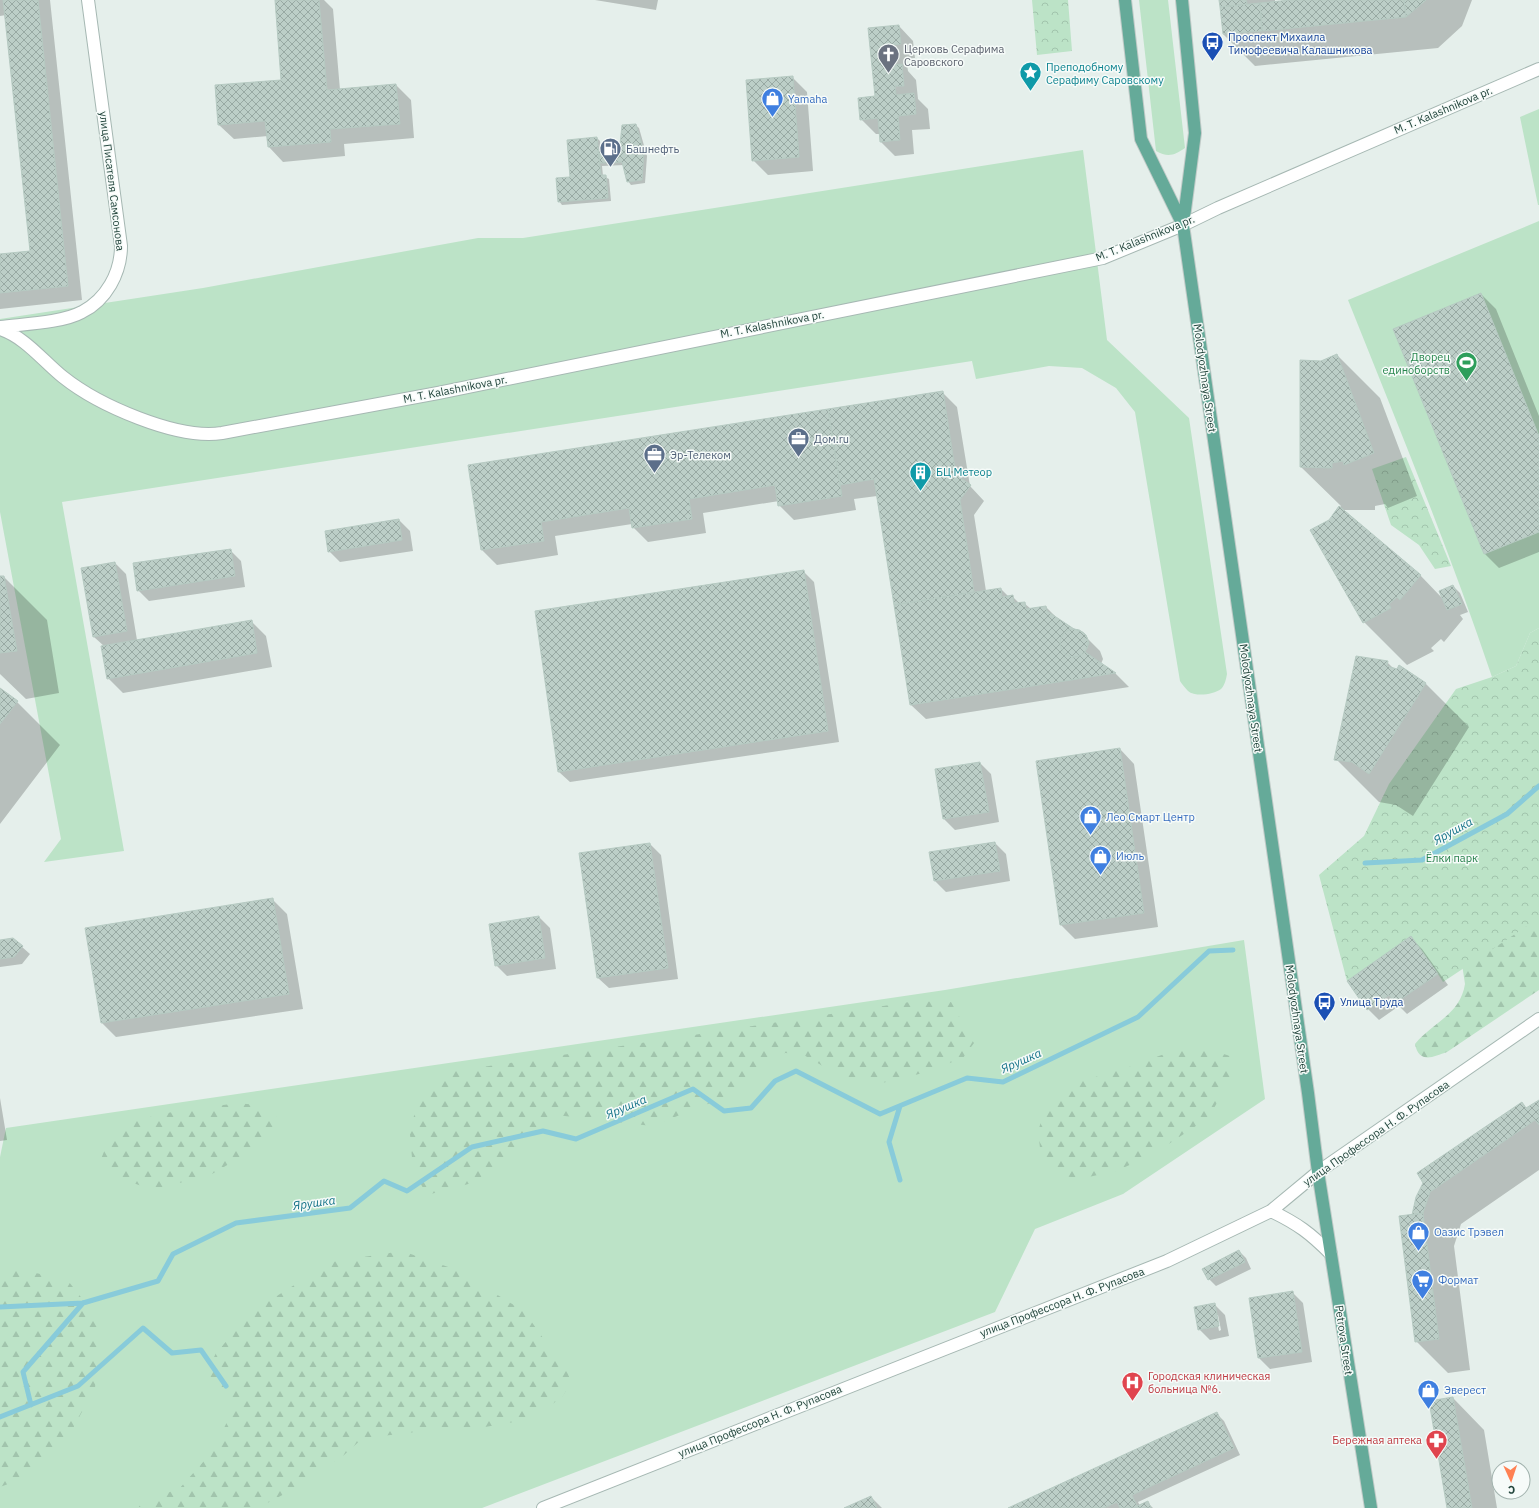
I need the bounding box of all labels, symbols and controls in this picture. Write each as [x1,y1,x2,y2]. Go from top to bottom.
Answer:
bus stop icon: Проспект Михаила Тимофеевича Калашникова [1199,30,1225,63]
place label: Проспект Михаила Тимофеевича Калашникова [1228,30,1373,57]
church icon: Церковь Серафима Саровского [875,42,901,75]
place label: Церковь Серафима Саровского [904,42,1004,69]
place icon: Преподобному Серафиму Саровскому [1017,60,1043,93]
place label: Преподобному Серафиму Саровскому [1046,60,1164,87]
street label: M. T. Kalashnikova pr. [1392,83,1494,137]
shop icon: Yamaha [759,86,785,119]
place label: Yamaha [788,92,828,106]
street label: улица Писателя Самсонова [96,110,128,252]
fuel station icon: Башнефть [597,136,623,169]
place label: Башнефть [626,142,679,156]
street label: M. T. Kalashnikova pr. [1093,212,1197,264]
street label: M. T. Kalashnikova pr. [719,307,825,341]
street label: Molodyozhnaya Street [1190,323,1220,433]
place label: Дворец единоборств [1383,350,1450,377]
sports icon: Дворец единоборств [1453,350,1479,383]
street label: M. T. Kalashnikova pr. [402,372,508,406]
office icon: Дом.ru [786,426,812,459]
place label: Дом.ru [814,432,849,446]
office icon: Эр-Телеком [641,442,667,475]
place label: Эр-Телеком [670,448,731,462]
building icon: БЦ Метеор [908,459,934,492]
place label: БЦ Метеор [936,465,992,479]
street label: Molodyozhnaya Street [1236,643,1266,753]
shop icon: Лео Смарт Центр [1077,804,1103,837]
place label: Лео Смарт Центр [1106,810,1195,824]
water label: Ярушка [1429,814,1475,848]
shop icon: Июль [1088,843,1114,876]
place label: Июль [1116,849,1145,863]
park label: Ёлки парк [1426,851,1478,865]
street label: Molodyozhnaya Street [1282,964,1312,1074]
bus stop icon: Улица Труда [1312,989,1338,1022]
place label: Улица Труда [1340,995,1404,1009]
water label: Ярушка [997,1045,1043,1077]
street label: улица Профессора Н. Ф. Рупасова [1300,1077,1452,1189]
water label: Ярушка [602,1091,649,1122]
water label: Ярушка [291,1192,336,1213]
shop icon: Оазис Трэвел [1405,1219,1431,1252]
place label: Оазис Трэвел [1434,1225,1504,1239]
street label: улица Профессора Н. Ф. Рупасова [978,1264,1146,1340]
supermarket icon: Формат [1409,1267,1435,1300]
place label: Формат [1438,1273,1478,1287]
street label: Petrova Street [1332,1304,1356,1376]
hospital icon: Городская клиническая больница №6. [1120,1369,1146,1402]
place label: Городская клиническая больница №6. [1148,1369,1270,1396]
shop icon: Эверест [1416,1377,1442,1410]
street label: улица Профессора Н. Ф. Рупасова [676,1382,844,1460]
place label: Эверест [1444,1383,1486,1397]
pharmacy icon: Бережная аптека [1424,1427,1450,1460]
place label: Бережная аптека [1332,1433,1422,1447]
north arrow [1491,1460,1531,1500]
text: С [1508,1483,1515,1497]

